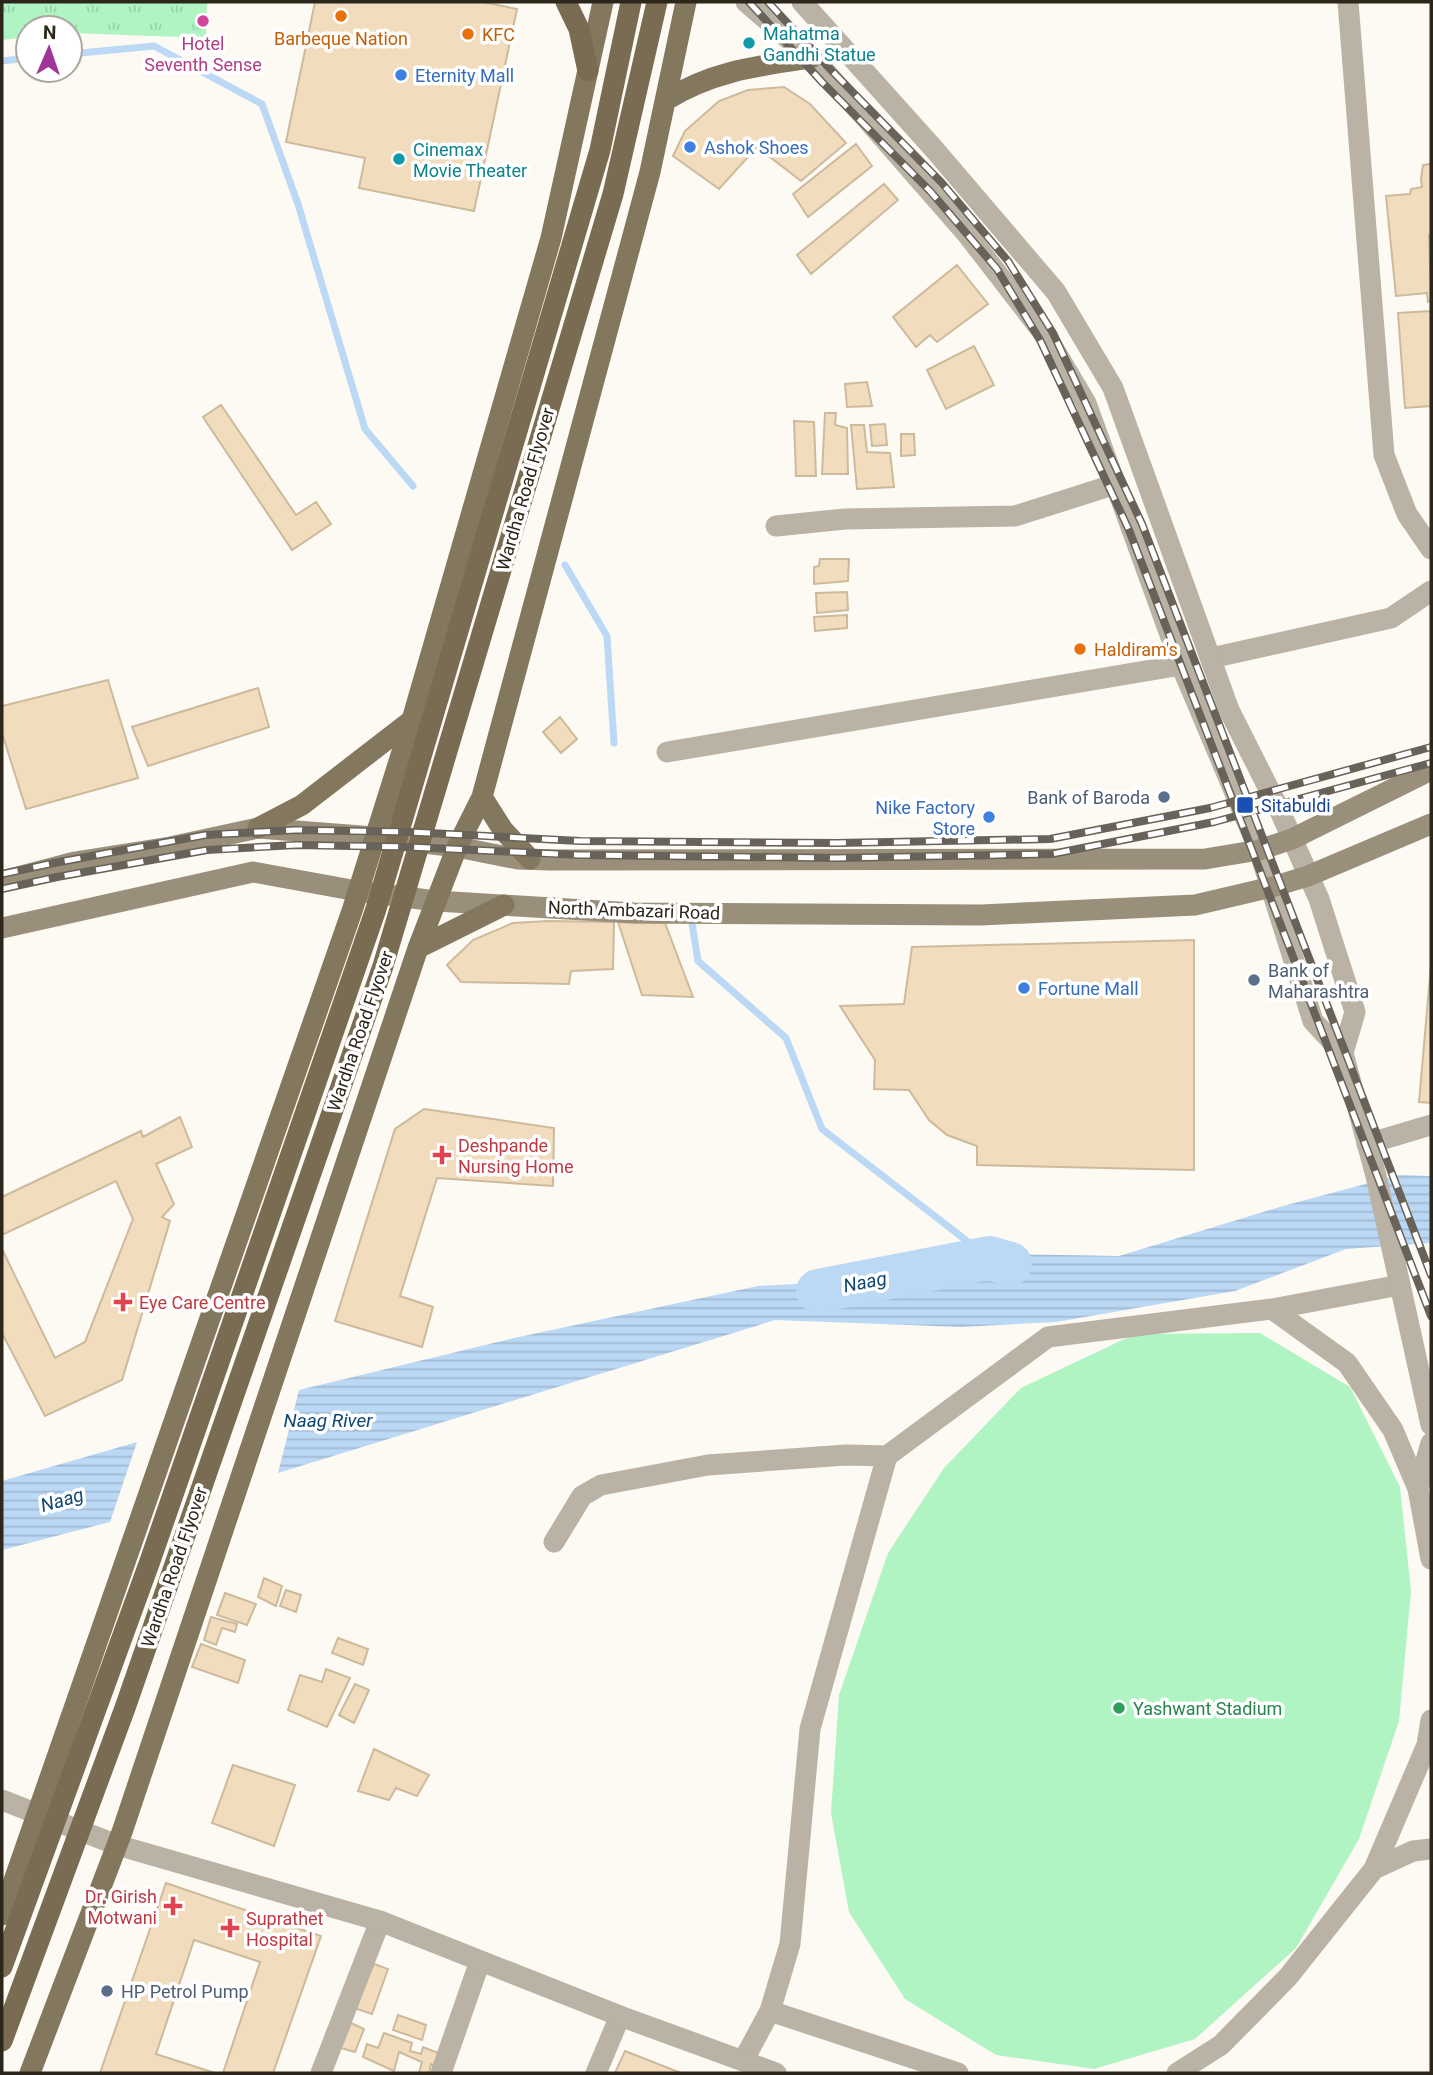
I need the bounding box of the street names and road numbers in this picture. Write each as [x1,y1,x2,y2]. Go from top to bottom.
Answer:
street label: Wardha Road Flyover [492,405,558,573]
street label: North Ambazari Road [548,896,720,924]
street label: Wardha Road Flyover [323,948,397,1114]
street label: Wardha Road Flyover [137,1484,211,1650]

